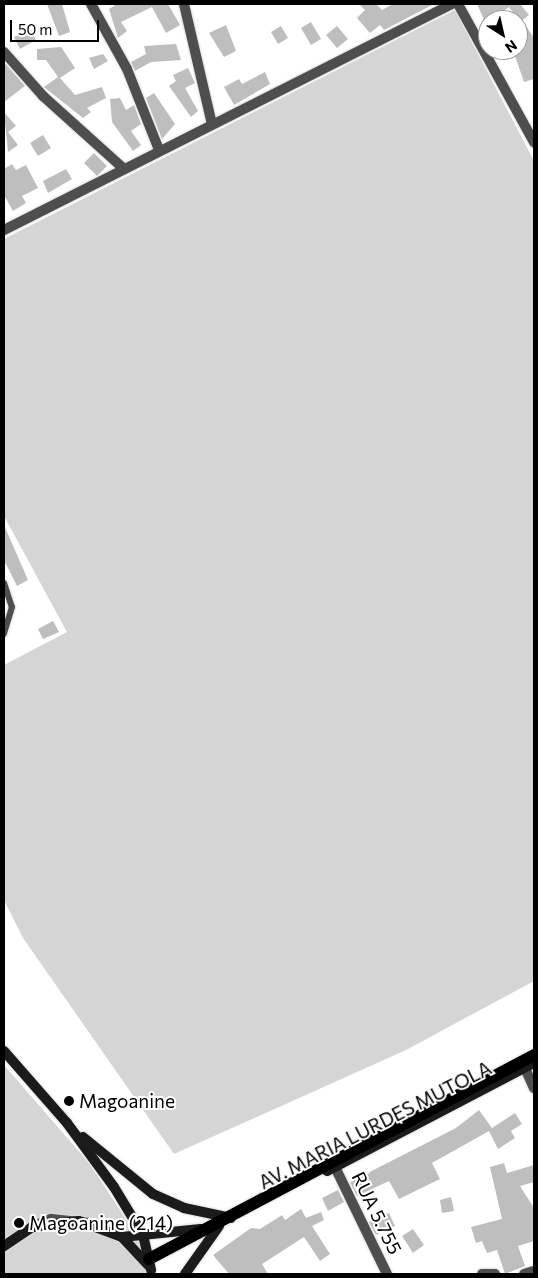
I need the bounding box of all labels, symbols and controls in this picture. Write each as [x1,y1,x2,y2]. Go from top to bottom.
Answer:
scale bar [12,10,101,42]
north arrow [478,10,528,60]
text: 50 m [18,20,52,38]
text: N [502,37,520,57]
street label: AV. MARIA LURDES MUTOLA [255,1056,495,1194]
place label: Magoanine [79,1090,175,1112]
marker: Magoanine [63,1095,75,1107]
street label: RUA 5.755 [347,1168,407,1258]
place label: Magoanine (214) [29,1212,173,1234]
marker: Magoanine (214) [13,1217,25,1229]

